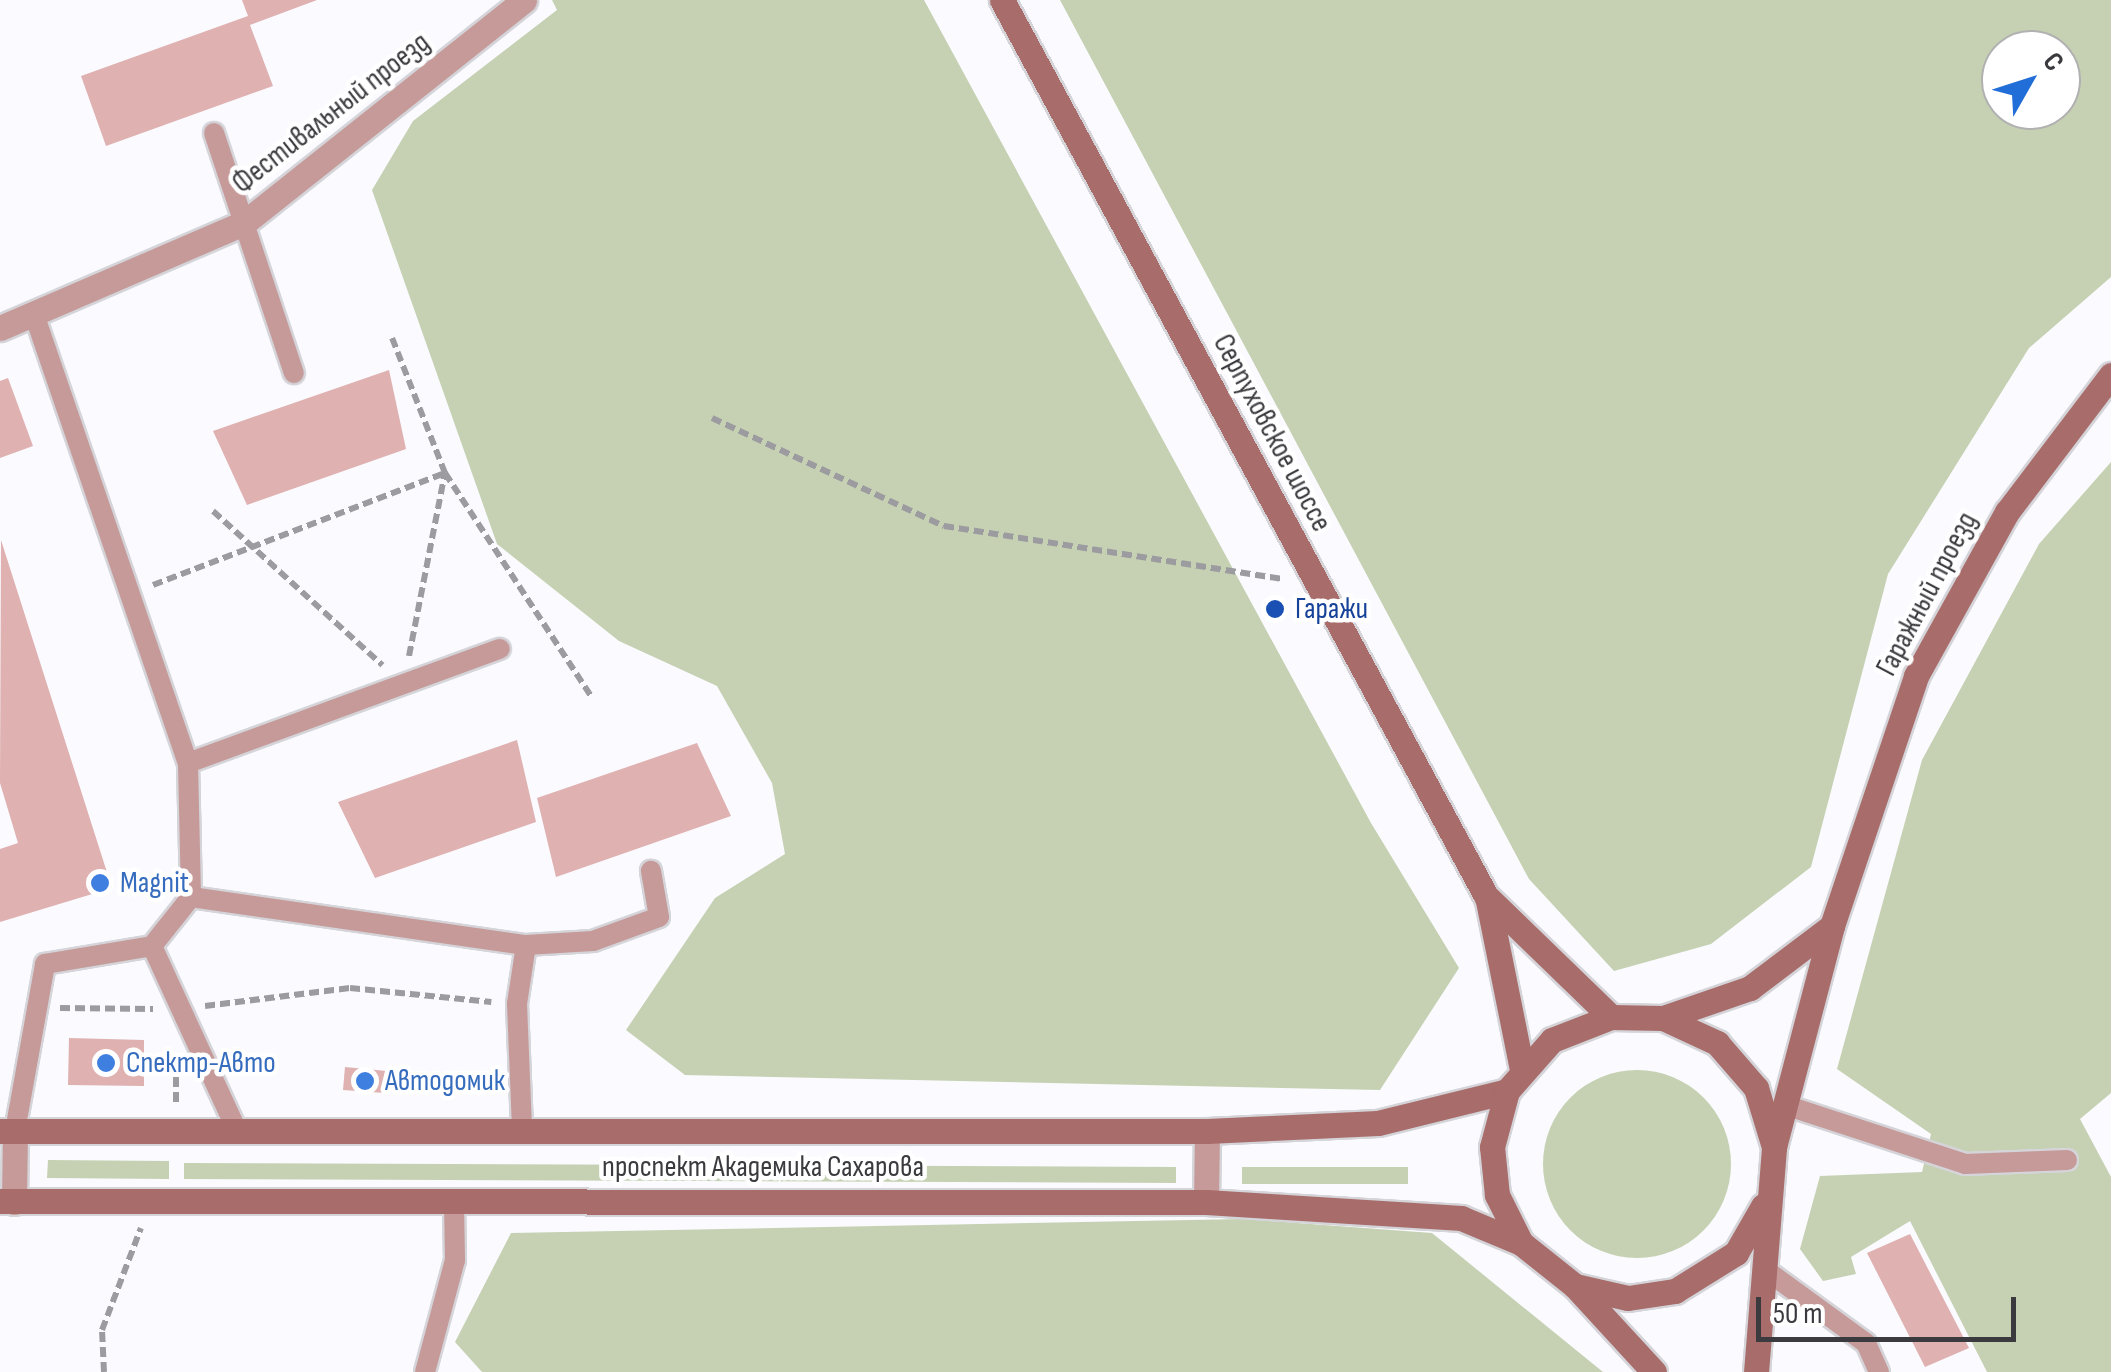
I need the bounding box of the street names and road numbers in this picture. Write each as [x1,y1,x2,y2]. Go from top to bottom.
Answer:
street label: Фестивальный проезд [225,25,437,201]
street label: Серпуховское шоссе [1205,328,1339,538]
street label: Гаражный проезд [1869,506,1985,682]
street label: проспект Академика Сахарова [602,1149,924,1185]

